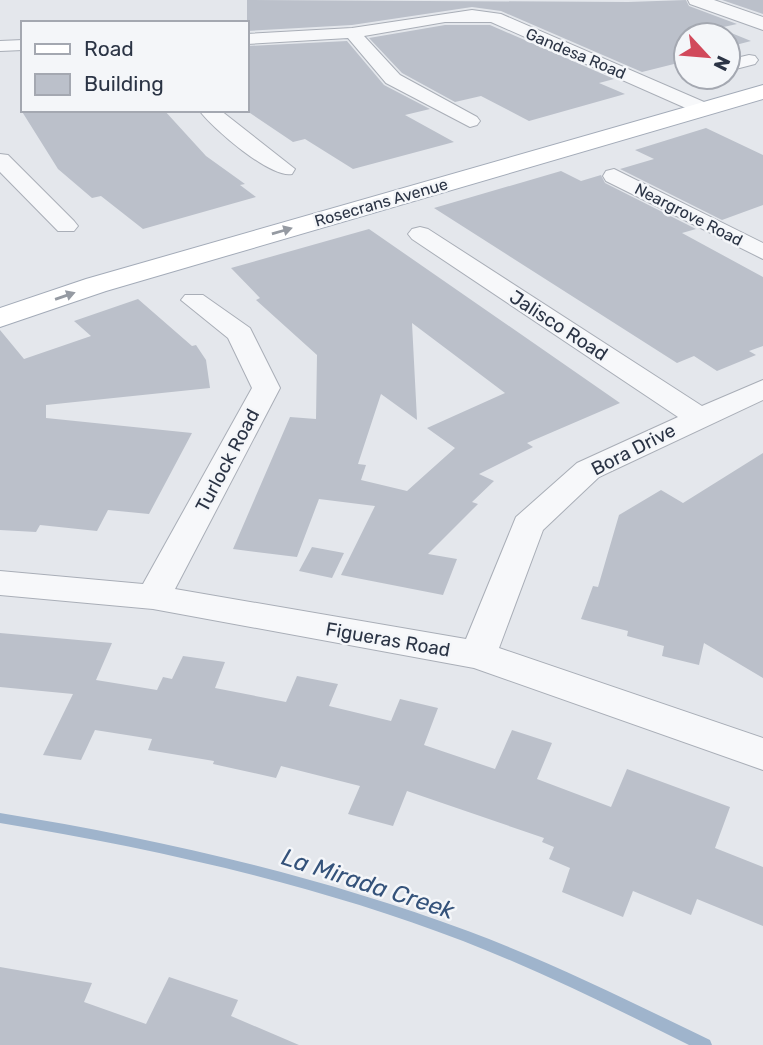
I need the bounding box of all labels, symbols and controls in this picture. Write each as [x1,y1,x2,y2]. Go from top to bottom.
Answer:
legend [21,21,248,112]
north arrow [672,21,742,91]
street label: Gandesa Road [523,24,629,83]
text: Road [84,36,134,61]
text: N [708,52,735,74]
text: Building [84,71,164,96]
street label: Rosecrans Avenue [312,174,450,231]
street label: Neargrove Road [632,179,746,250]
one-way arrow [272,225,293,235]
street label: Jalisco Road [505,285,612,366]
one-way arrow [54,290,75,301]
street label: Turlock Road [191,405,264,516]
street label: Bora Drive [587,418,679,480]
street label: Figueras Road [324,617,452,662]
water label: La Mirada Creek [278,843,459,925]

